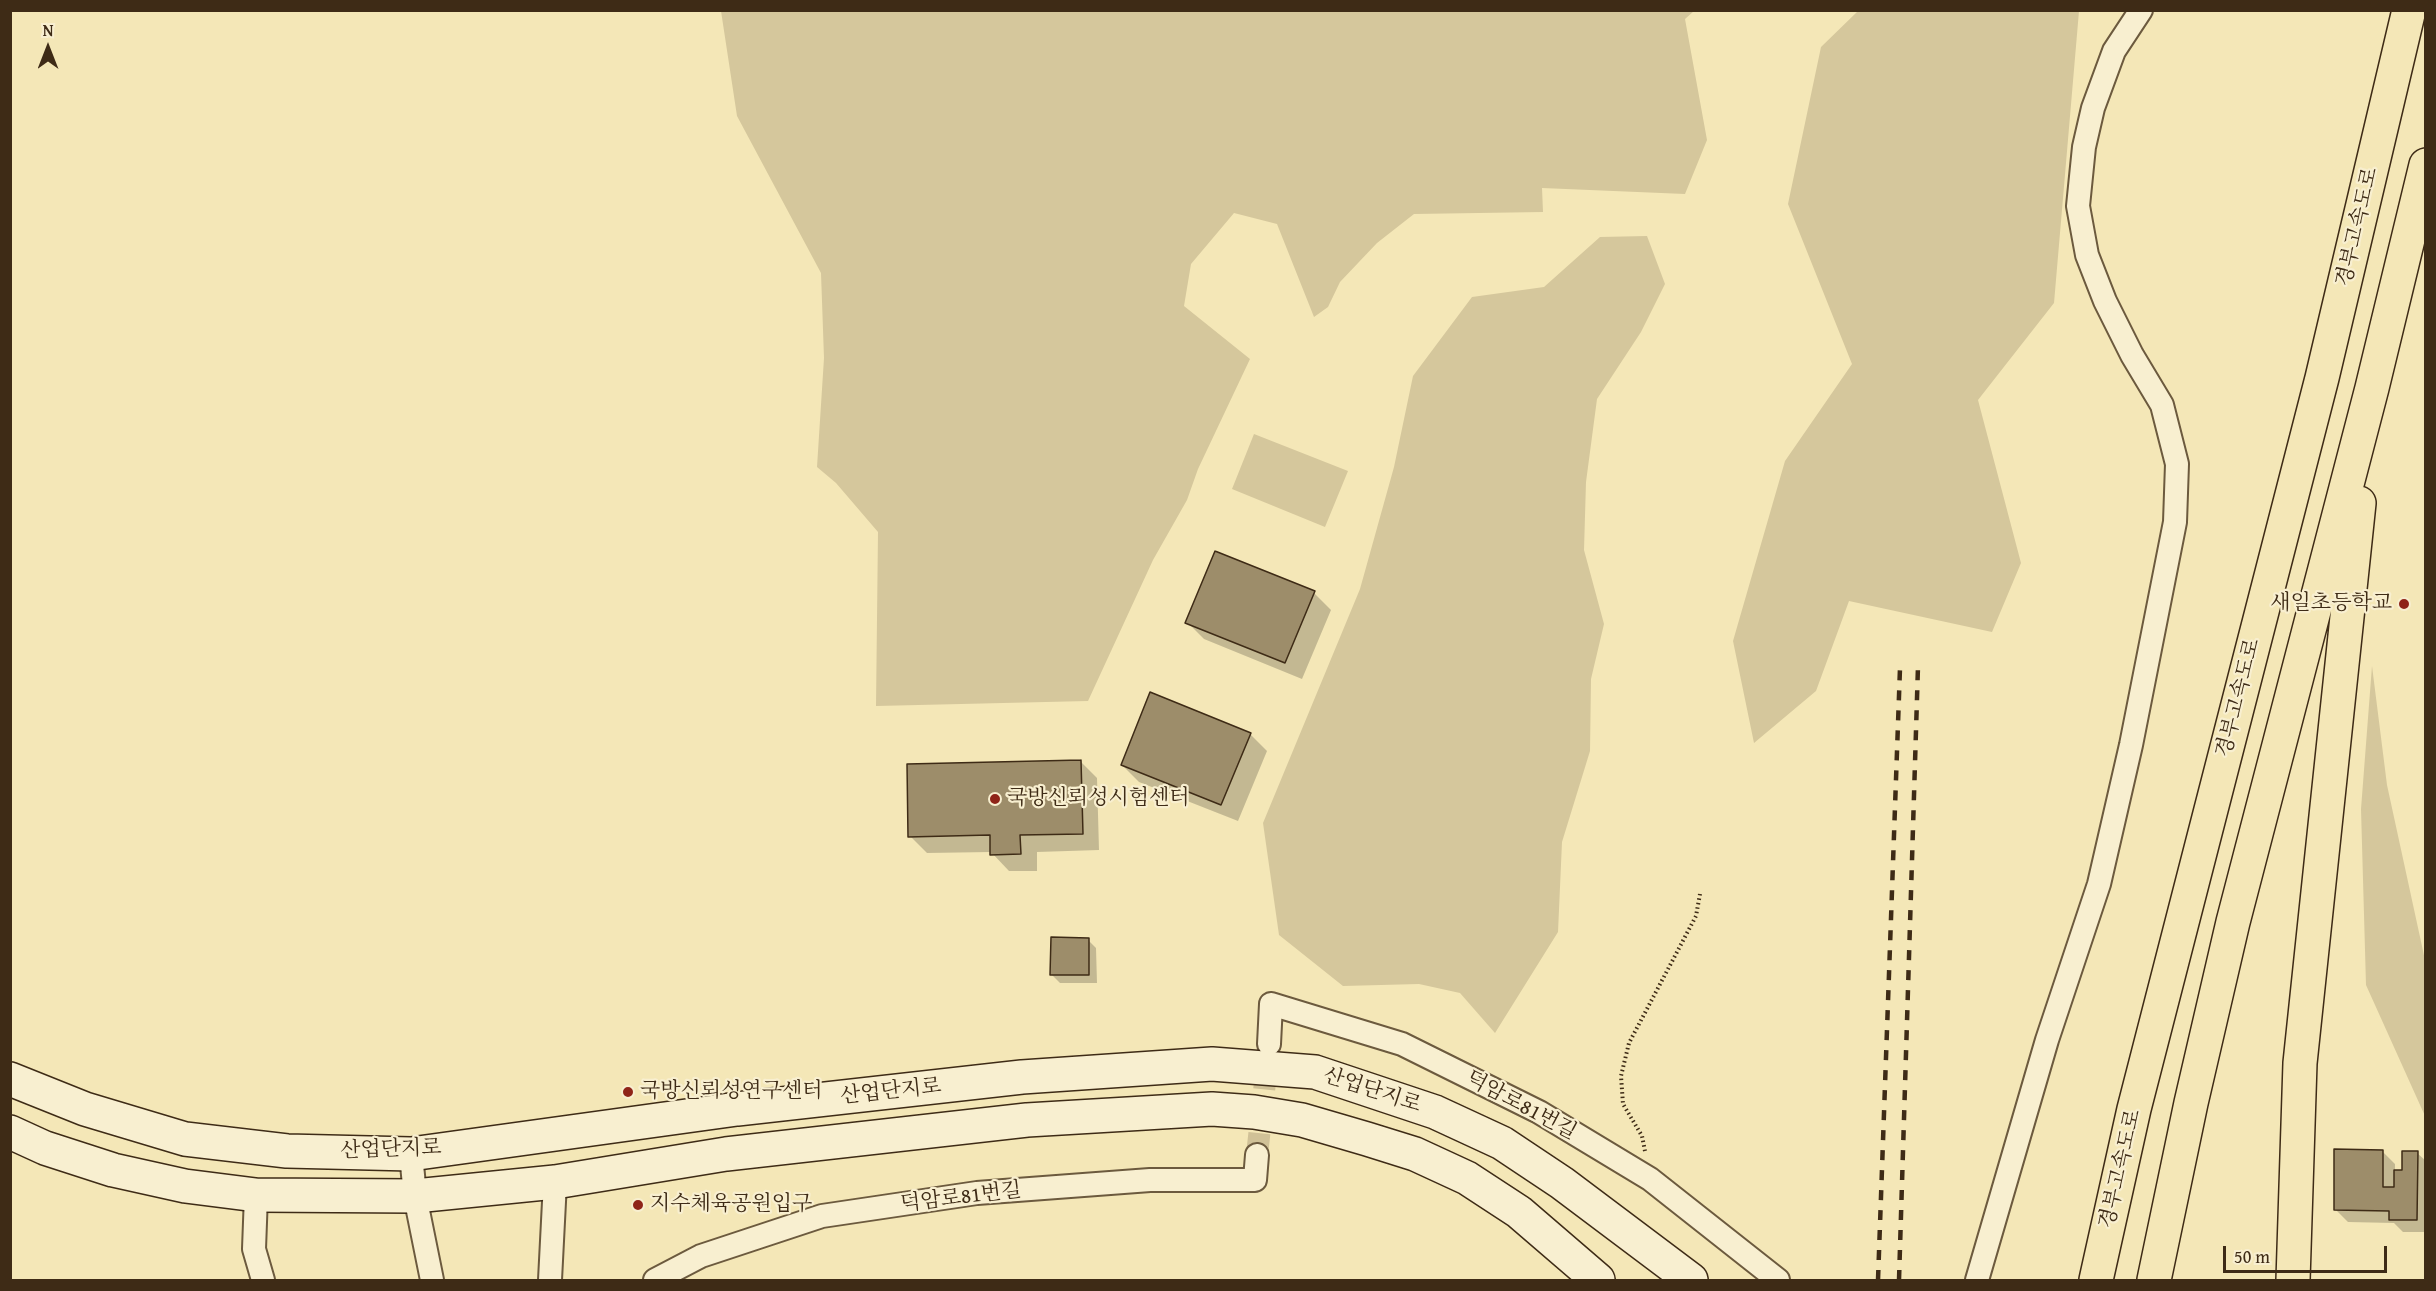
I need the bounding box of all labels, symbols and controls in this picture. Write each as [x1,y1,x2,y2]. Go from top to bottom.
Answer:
north arrow [18,18,78,78]
text: N [43,18,53,42]
street label: 경부고속도로 [2332,165,2384,289]
place label: 새일초등학교 [2270,591,2392,617]
marker: 새일초등학교 [2397,597,2411,611]
street label: 경부고속도로 [2212,636,2266,760]
place label: 국방신뢰성시험센터 [1007,786,1190,812]
marker: 국방신뢰성시험센터 [988,792,1002,806]
street label: 산업단지로 [1320,1063,1424,1119]
street label: 덕암로81번길 [1461,1066,1581,1146]
street label: 산업단지로 [839,1074,943,1110]
place label: 국방신뢰성연구센터 [640,1079,823,1105]
marker: 국방신뢰성연구센터 [621,1085,635,1099]
street label: 경부고속도로 [2095,1107,2147,1231]
street label: 산업단지로 [340,1136,442,1164]
street label: 덕암로81번길 [899,1178,1023,1218]
place label: 지수체육공원입구 [650,1192,812,1218]
marker: 지수체육공원입구 [631,1198,645,1212]
scale bar [2226,1234,2390,1272]
text: 50 m [2234,1243,2270,1270]

